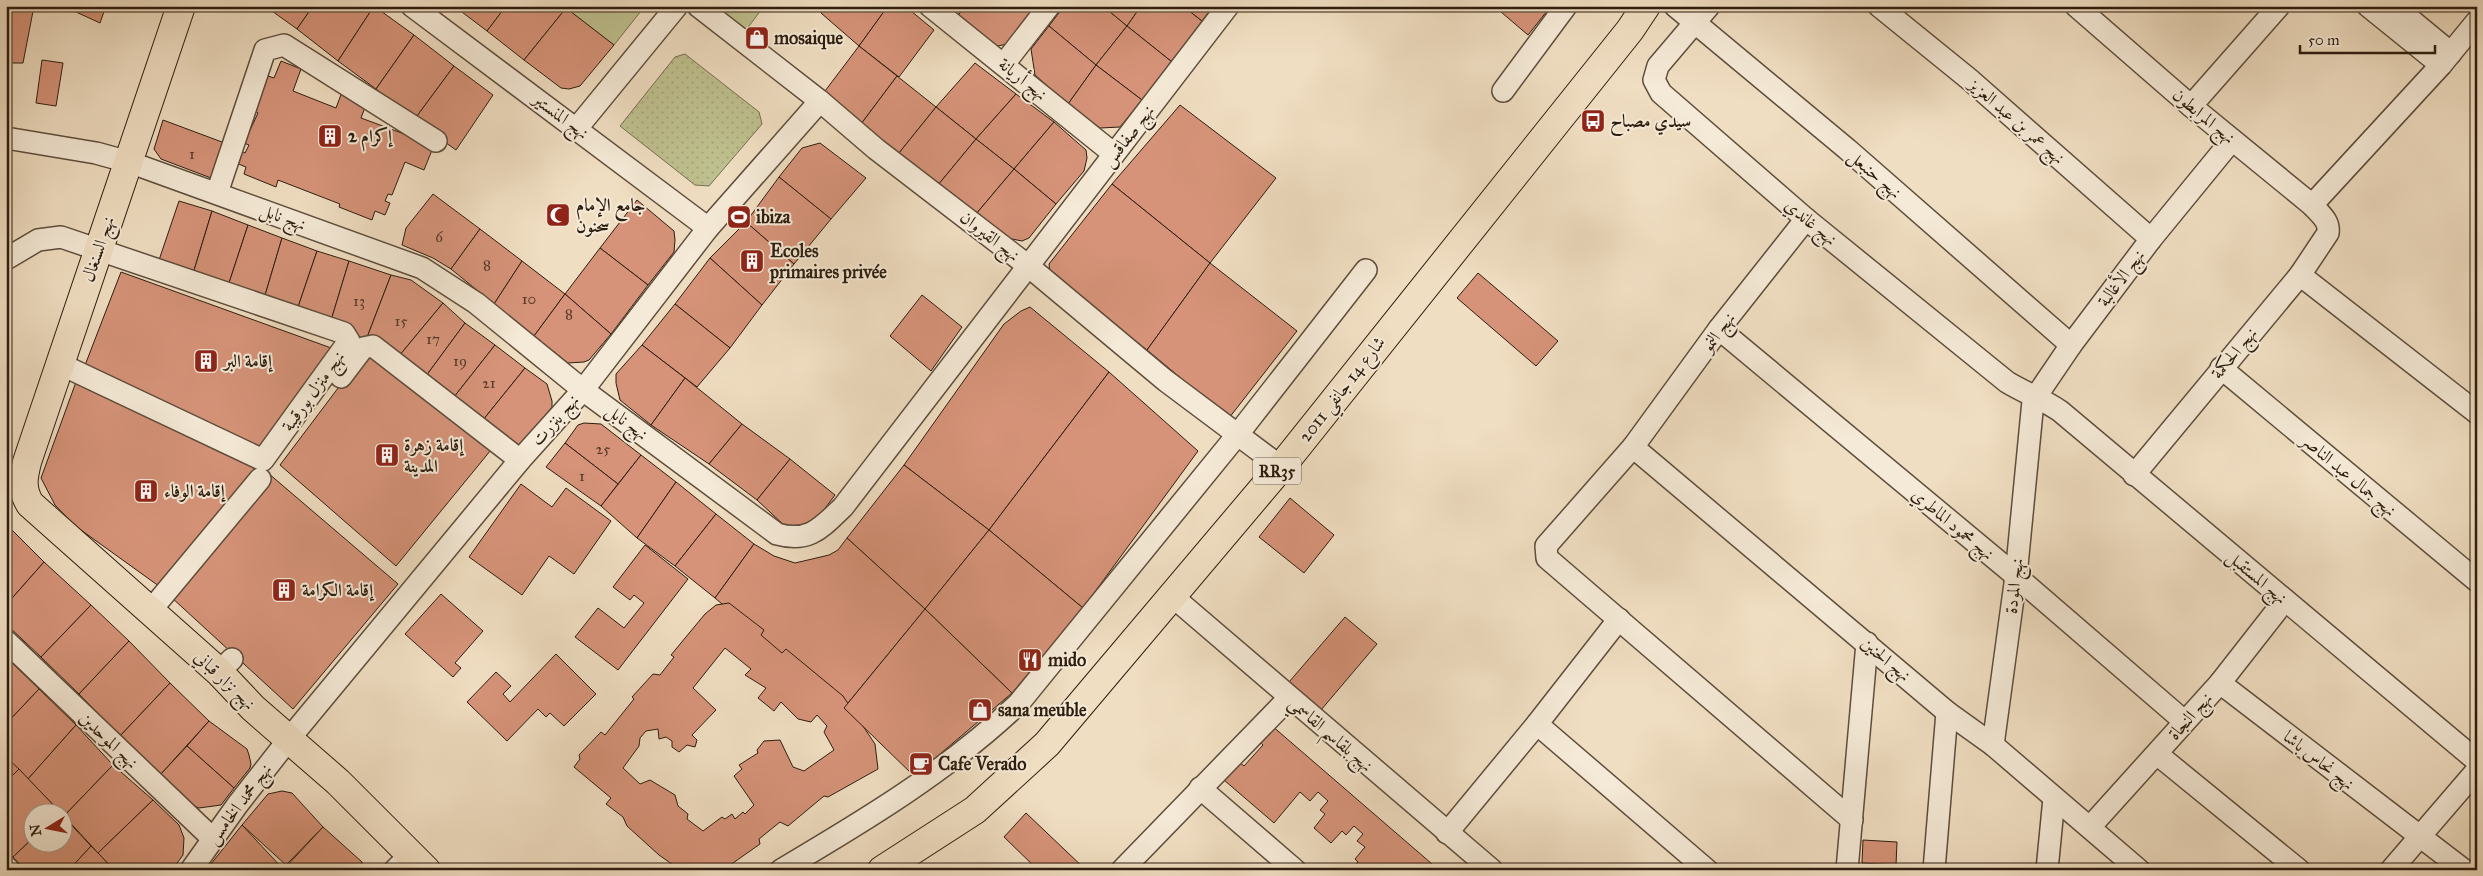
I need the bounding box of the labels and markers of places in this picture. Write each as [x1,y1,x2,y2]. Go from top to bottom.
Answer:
shop icon: mosaique [744,25,770,51]
place label: mosaique [773,27,843,50]
bus stop icon: سيدي مصباح [1580,108,1606,134]
place label: سيدي مصباح [1610,110,1691,137]
building icon: إكرام 2 [317,123,343,149]
place label: إكرام 2 [348,125,394,152]
place label: جامع الإمام سحنون [576,194,646,237]
mosque icon: جامع الإمام سحنون [545,202,571,228]
sports icon: ibiza [726,204,752,230]
place label: ibiza [756,206,791,228]
place label: Ecoles primaires privée [769,240,887,284]
building icon: Ecoles primaires privée [739,248,765,274]
building icon: إقامة البر [193,348,219,374]
place label: إقامة البر [222,350,274,373]
place label: إقامة زهرة المدينة [404,434,465,477]
building icon: إقامة زهرة المدينة [374,442,400,468]
building icon: إقامة الوفاء [133,478,159,504]
place label: إقامة الوفاء [164,480,227,503]
building icon: إقامة الكرامة [271,577,297,603]
place label: إقامة الكرامة [302,579,375,602]
restaurant icon: mido [1017,647,1043,673]
place label: mido [1047,649,1086,671]
shop icon: sana meuble [967,697,993,723]
place label: sana meuble [998,699,1087,721]
cafe icon: Cafe Verado [908,751,934,777]
place label: Cafe Verado [938,753,1027,775]

